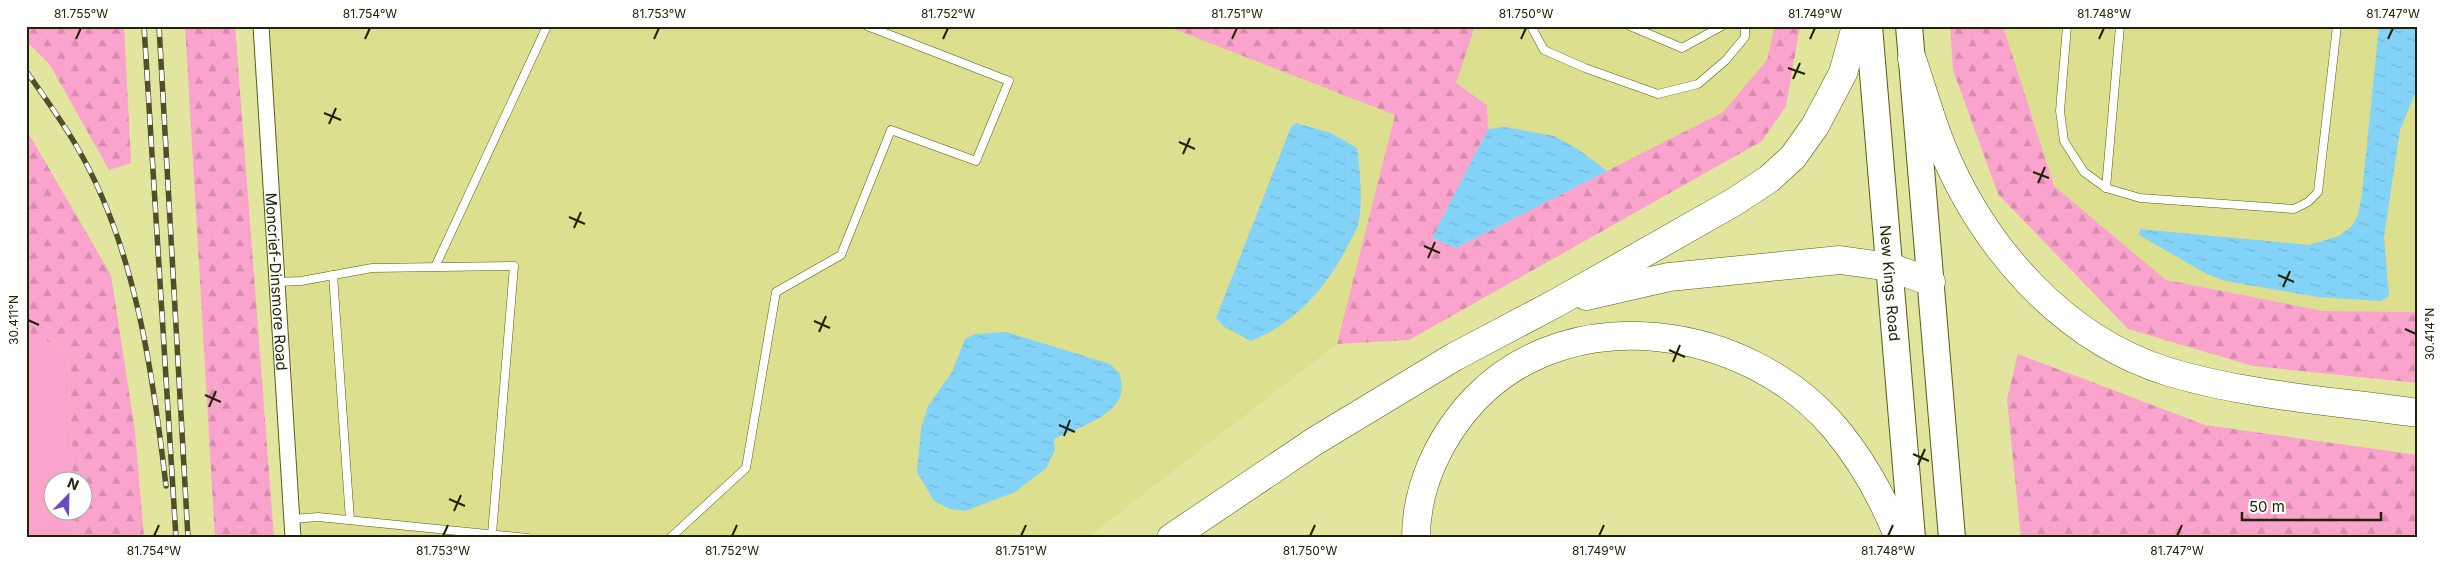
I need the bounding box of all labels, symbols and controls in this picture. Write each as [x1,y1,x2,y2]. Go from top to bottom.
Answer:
text: 81.755°W [54,6,108,21]
text: 81.754°W [343,6,397,21]
text: 81.753°W [632,6,686,21]
text: 81.752°W [921,6,975,21]
text: 81.751°W [1211,6,1263,21]
text: 81.750°W [1499,6,1553,21]
text: 81.749°W [1788,6,1842,21]
text: 81.748°W [2077,6,2131,21]
text: 81.747°W [2366,6,2420,21]
street label: Moncrief-Dinsmore Road [262,192,292,371]
street label: New Kings Road [1876,224,1905,342]
text: 30.411°N [6,295,21,345]
text: 30.414°N [2422,308,2437,360]
north arrow [42,472,92,522]
text: N [65,474,82,493]
scale bar [2242,489,2380,521]
text: 50 m [2249,497,2285,516]
text: 81.754°W [127,543,181,558]
text: 81.753°W [416,543,470,558]
text: 81.752°W [705,543,759,558]
text: 81.751°W [995,543,1047,558]
text: 81.750°W [1283,543,1337,558]
text: 81.749°W [1572,543,1626,558]
text: 81.748°W [1861,543,1915,558]
text: 81.747°W [2150,543,2204,558]

